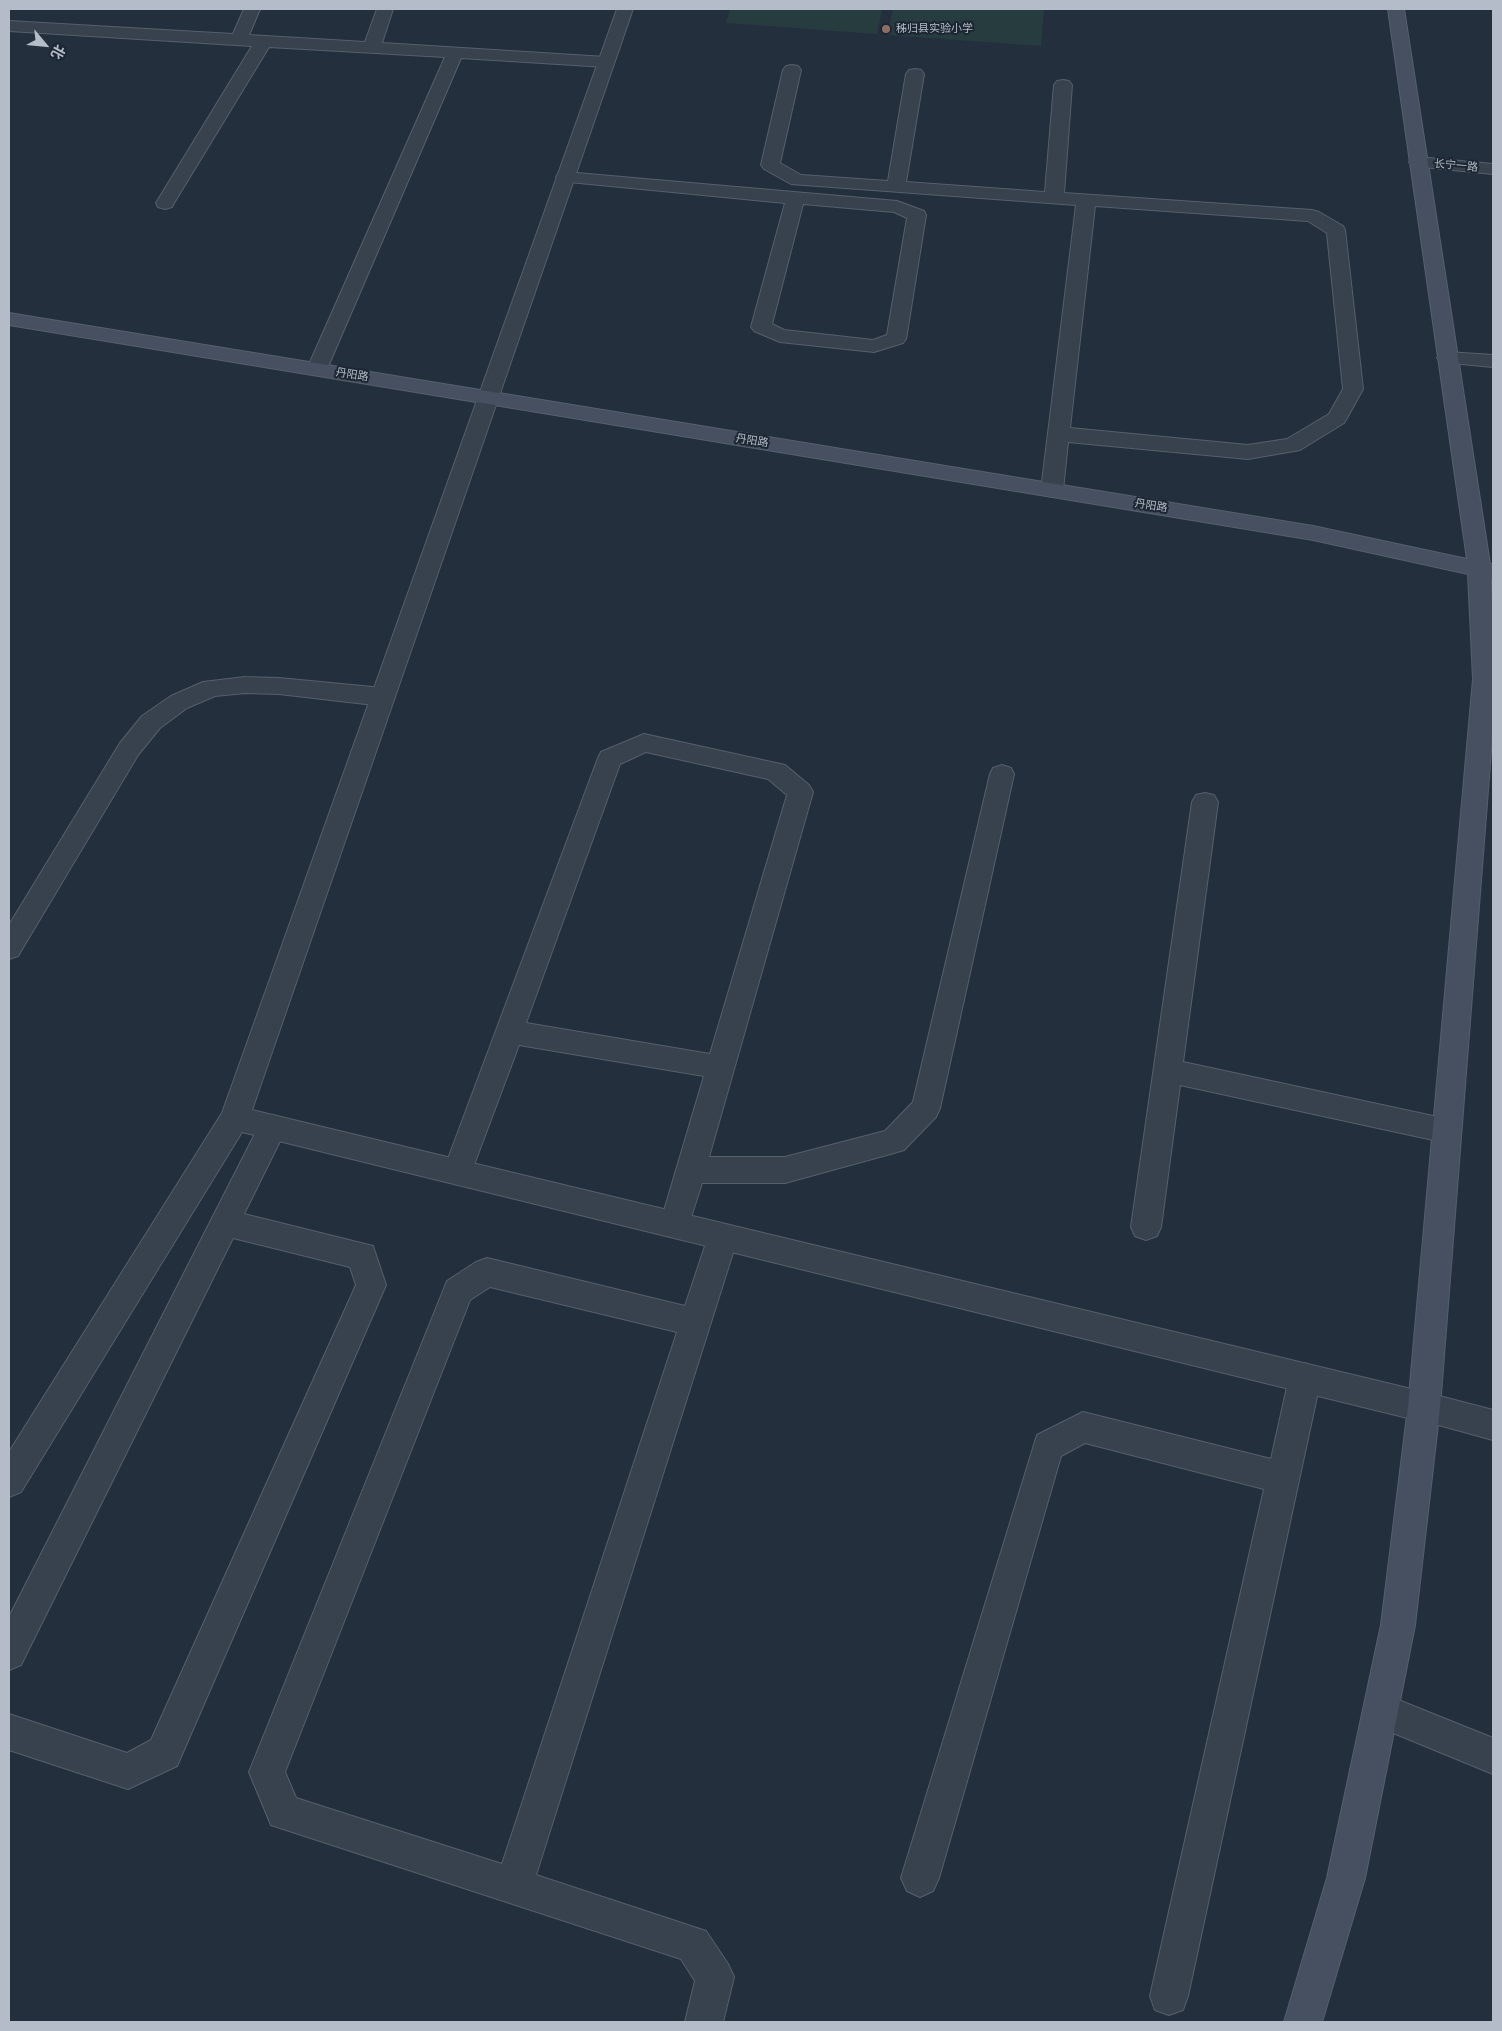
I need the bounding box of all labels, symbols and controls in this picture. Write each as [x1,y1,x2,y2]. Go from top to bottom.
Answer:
north arrow [20,20,70,70]
place label: 秭归县实验小学 [896,22,973,36]
marker: 秭归县实验小学 [880,23,892,35]
text: 北 [48,42,69,62]
street label: 长宁一路 [1434,158,1478,174]
street label: 丹阳路 [335,366,369,384]
street label: 丹阳路 [735,432,769,450]
street label: 丹阳路 [1134,497,1168,515]

